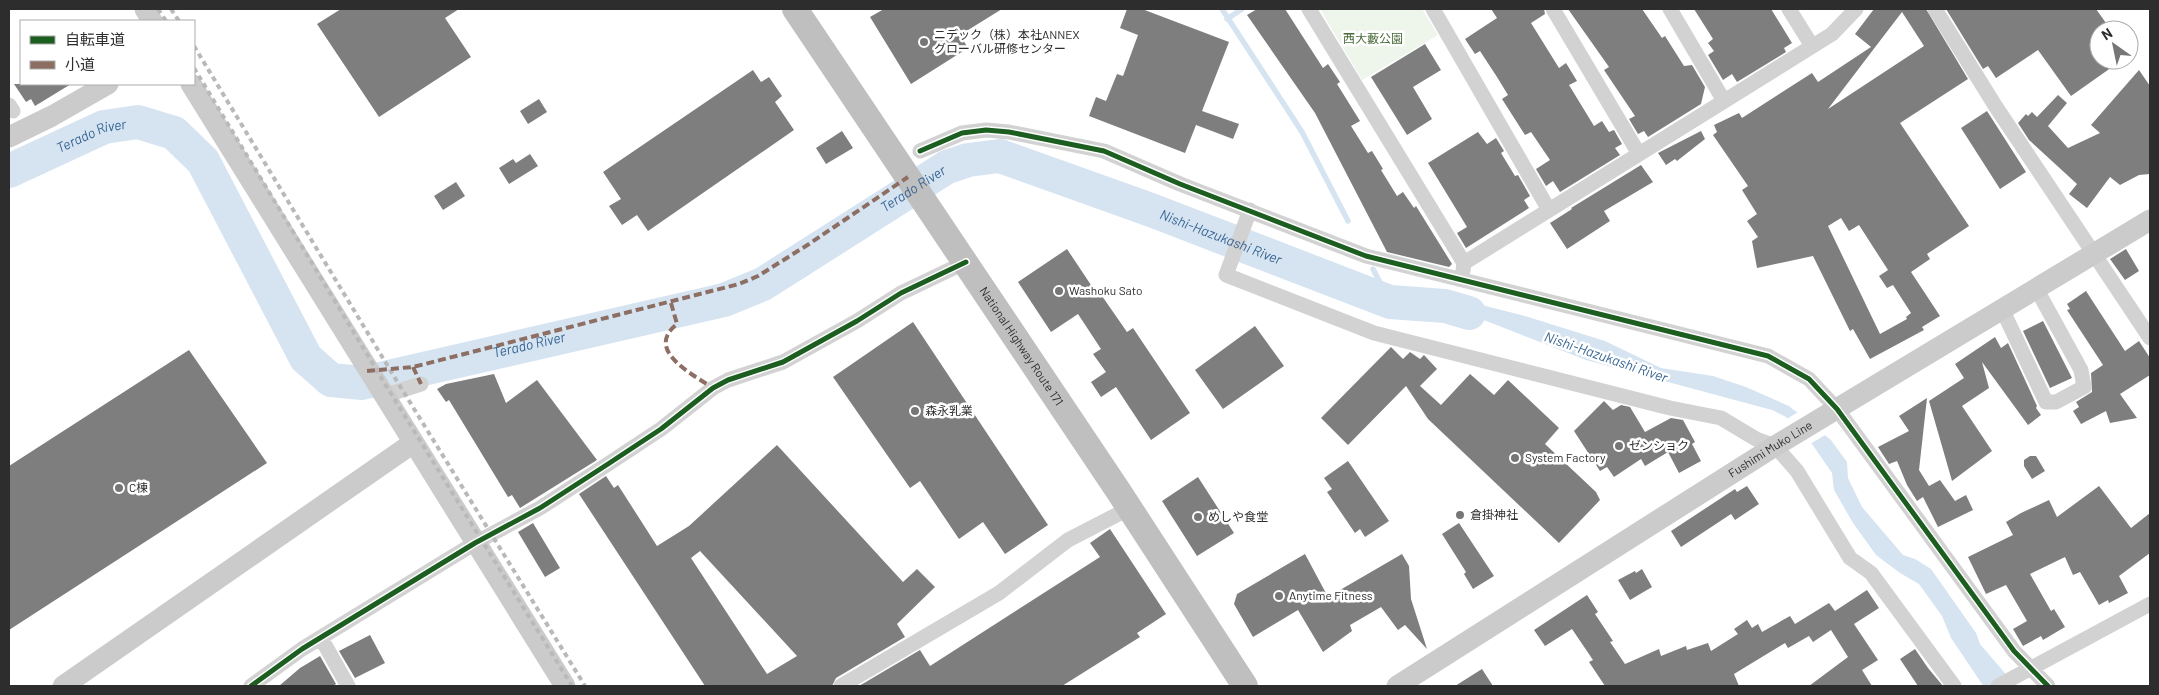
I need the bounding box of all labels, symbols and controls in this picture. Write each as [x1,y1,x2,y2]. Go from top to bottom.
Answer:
legend [20,20,195,85]
north arrow [2089,20,2139,70]
text: N [2098,24,2115,43]
place label: ニデック（株）本社ANNEX グローバル研修センター [934,27,1080,55]
text: 自転車道 [65,30,125,48]
park label: 西大藪公園 [1343,31,1403,45]
marker: ニデック（株）本社ANNEX グローバル研修センター [918,36,930,48]
text: 小道 [65,55,95,73]
water label: Terado River [53,115,128,156]
water label: Terado River [877,161,949,215]
water label: Nishi-Hazukashi River [1158,205,1285,268]
place label: Washoku Sato [1069,283,1142,297]
street label: National Highway Route 171 [977,284,1067,408]
marker: Washoku Sato [1053,285,1065,297]
water label: Terado River [491,327,568,361]
water label: Nishi-Hazukashi River [1542,327,1671,386]
place label: 森永乳業 [925,403,973,417]
marker: 森永乳業 [909,405,921,417]
street label: Fushimi Muko Line [1725,417,1814,480]
place label: ゼンショク [1629,438,1689,452]
marker: ゼンショク [1613,440,1625,452]
place label: System Factory [1525,450,1606,464]
marker: System Factory [1509,452,1521,464]
place label: C棟 [129,480,148,494]
marker: C棟 [113,482,125,494]
place label: 倉掛神社 [1470,507,1518,521]
place label: めしや食堂 [1208,509,1268,523]
marker: 倉掛神社 [1454,509,1466,521]
marker: めしや食堂 [1192,511,1204,523]
place label: Anytime Fitness [1289,588,1373,602]
marker: Anytime Fitness [1273,590,1285,602]

